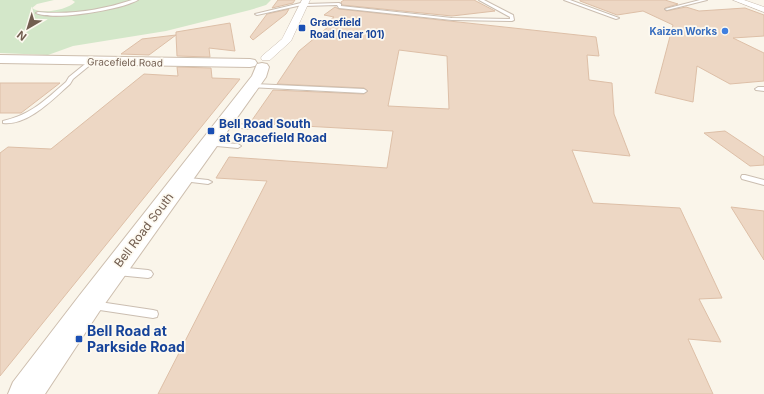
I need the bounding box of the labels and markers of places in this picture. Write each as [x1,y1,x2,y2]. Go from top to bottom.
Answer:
place label: Gracefield Road (near 101) [310,16,385,40]
marker: Gracefield Road (near 101) [297,23,307,33]
place label: Kaizen Works [650,25,717,37]
marker: Kaizen Works [720,26,730,36]
place label: Bell Road South at Gracefield Road [219,116,327,145]
marker: Bell Road South at Gracefield Road [206,126,216,136]
place label: Bell Road at Parkside Road [87,322,185,355]
marker: Bell Road at Parkside Road [74,334,84,344]

